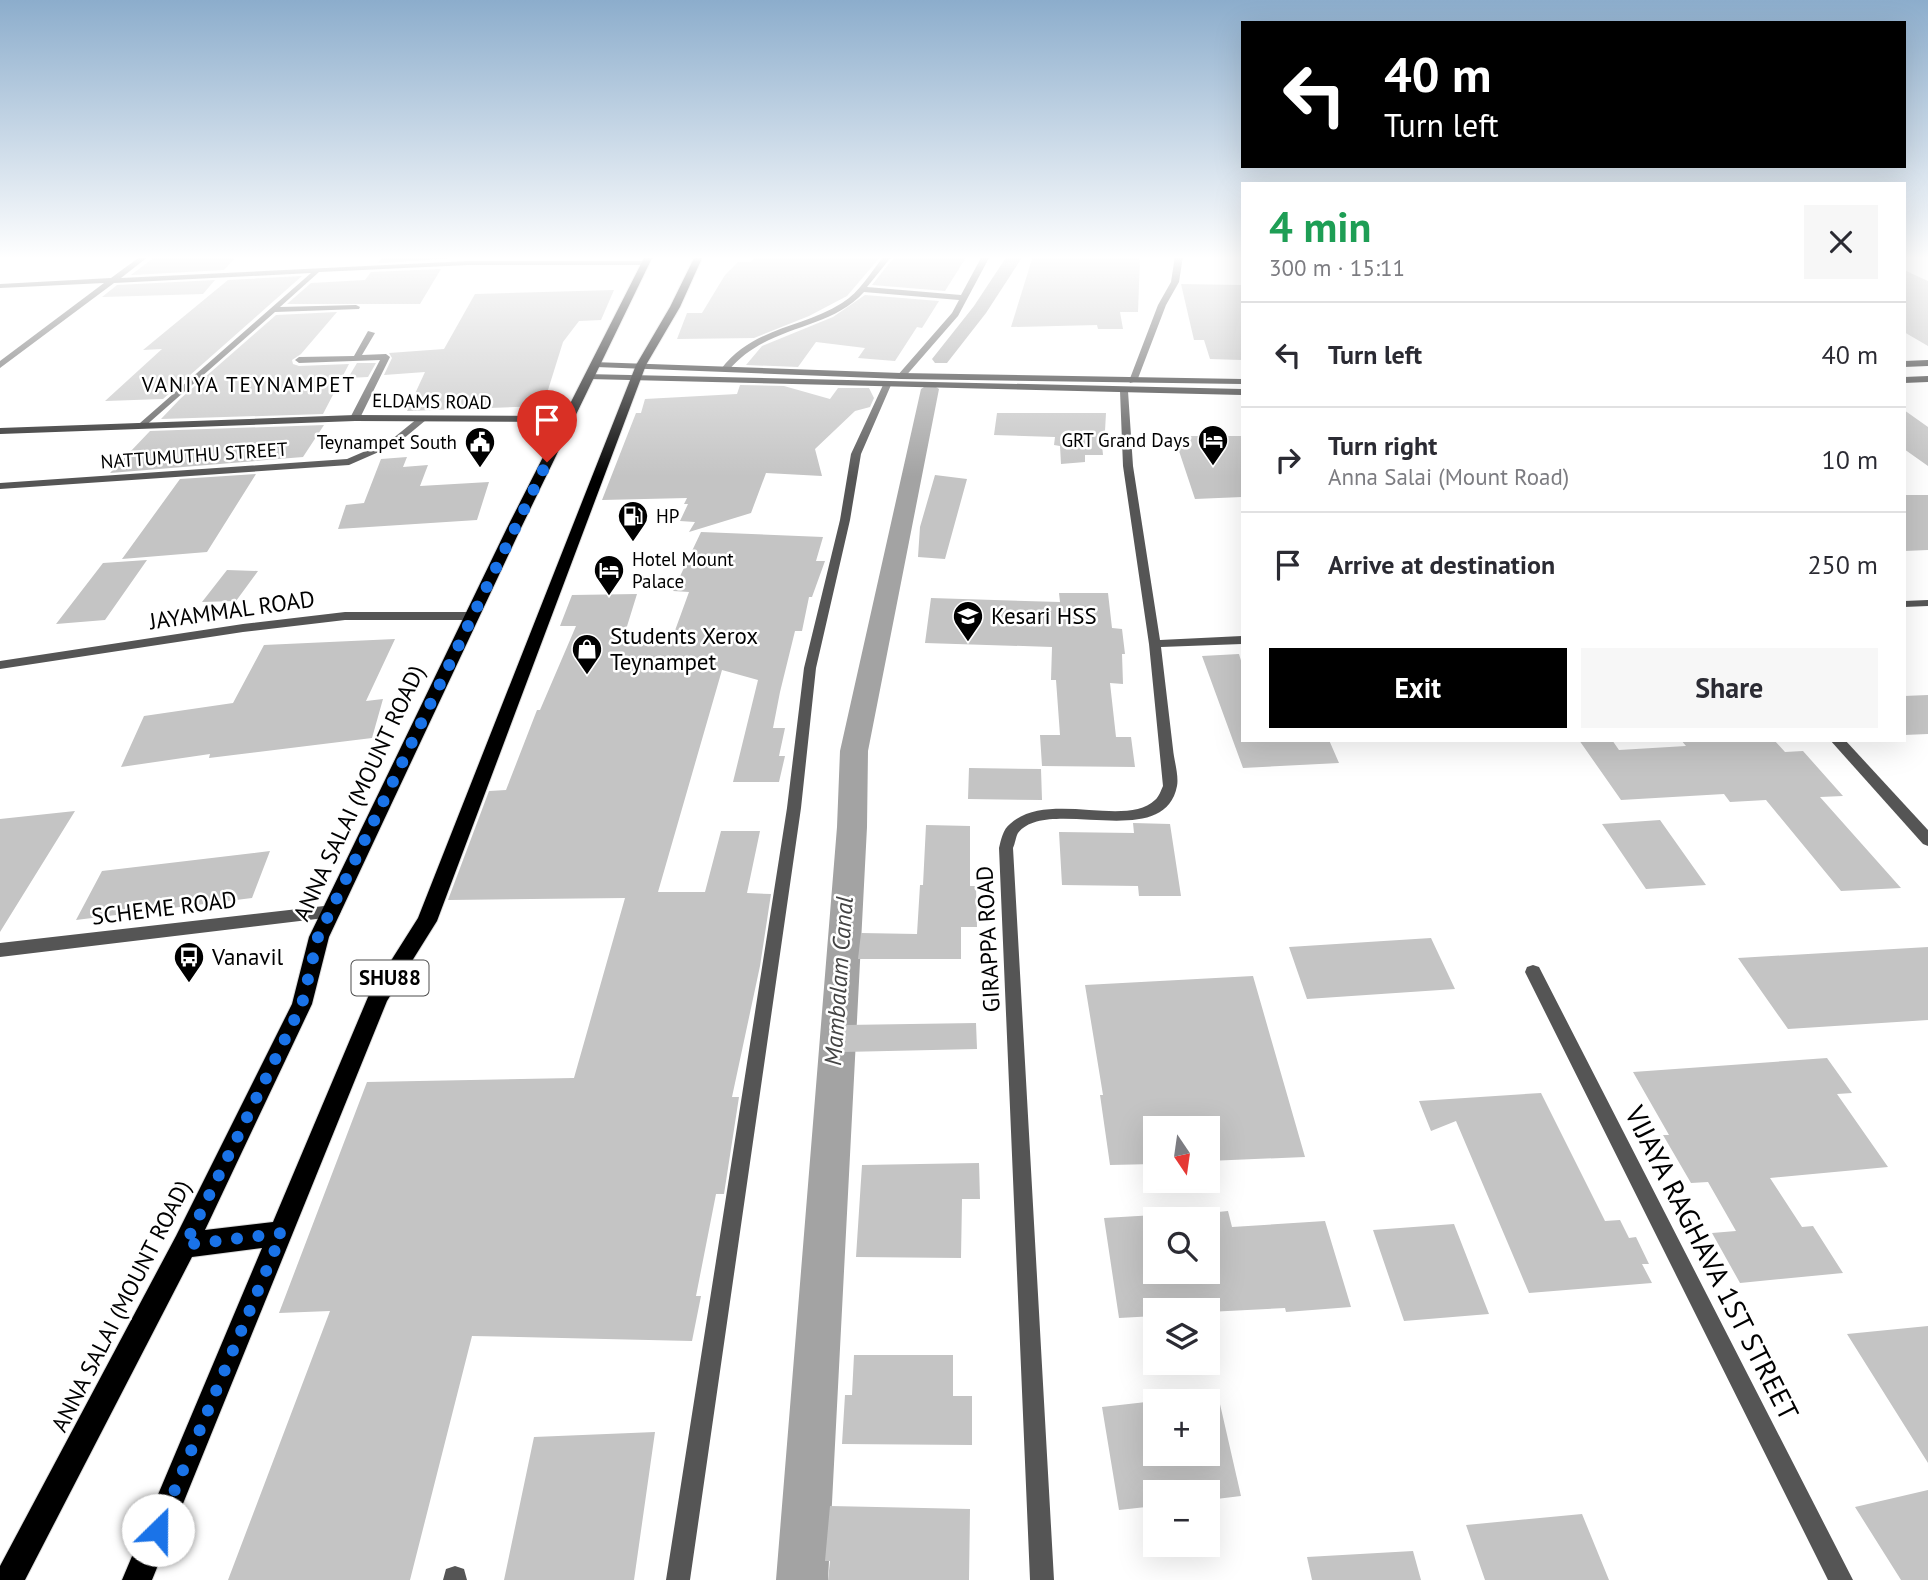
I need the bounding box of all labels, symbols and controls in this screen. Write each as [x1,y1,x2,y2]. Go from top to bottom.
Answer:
text: 40 m [1384,42,1491,106]
icon: left [1269,49,1360,140]
text: Turn left [1384,104,1499,146]
text: 4 min [1269,199,1371,254]
button: close [1804,205,1878,279]
text: 300 m · 15:11 [1269,253,1405,282]
icon: left [1269,336,1307,374]
text: Turn left [1328,338,1422,371]
text: 40 m [1822,338,1878,371]
district label: VANIYA TEYNAMPET [141,371,356,398]
street label: ELDAMS ROAD [372,388,492,414]
pin [517,390,577,462]
icon: arrive [528,401,566,439]
hotel icon: GRT Grand Days [1196,423,1230,467]
public building icon: Teynampet South [463,425,497,469]
place label: GRT Grand Days [1061,428,1190,452]
text: Turn right [1328,429,1437,462]
place label: Teynampet South [317,430,457,454]
street label: NATTUMUTHU STREET [100,436,289,474]
icon: right [1269,441,1307,479]
text: 10 m [1822,443,1878,476]
text: Anna Salai (Mount Road) [1328,462,1569,491]
fuel station icon: HP [616,499,650,543]
place label: HP [656,504,679,528]
icon: arrive [1269,546,1307,584]
place label: Hotel Mount Palace [632,547,734,593]
text: Arrive at destination [1328,548,1555,581]
text: 250 m [1807,548,1878,581]
hotel icon: Hotel Mount Palace [592,553,626,597]
street label: JAYAMMAL ROAD [146,584,316,636]
school or university icon: Kesari HSS [951,599,985,643]
place label: Kesari HSS [991,601,1097,630]
place label: Students Xerox Teynampet [610,621,758,676]
shop icon: Students Xerox Teynampet [570,632,604,676]
button: Exit [1269,648,1567,728]
button: Share [1581,648,1878,728]
street label: ANNA SALAI (MOUNT ROAD) [287,660,431,925]
street label: GIRAPPA ROAD [969,865,1006,1013]
street label: SCHEME ROAD [90,884,238,931]
water label: Mambalam Canal [817,895,860,1067]
bus stop icon: Vanavil [172,940,206,984]
place label: Vanavil [211,942,284,971]
road number: SHU88 [352,960,428,996]
street label: VIJAYA RAGHAVA 1ST STREET [1617,1099,1808,1427]
north arrow [1143,1116,1220,1194]
map controls [1143,1116,1220,1557]
street label: ANNA SALAI (MOUNT ROAD) [44,1175,197,1436]
button: search [1143,1207,1220,1284]
button: layers [1143,1298,1220,1375]
button: + [1143,1389,1220,1466]
button: − [1143,1480,1220,1557]
position arrow [121,1493,195,1567]

